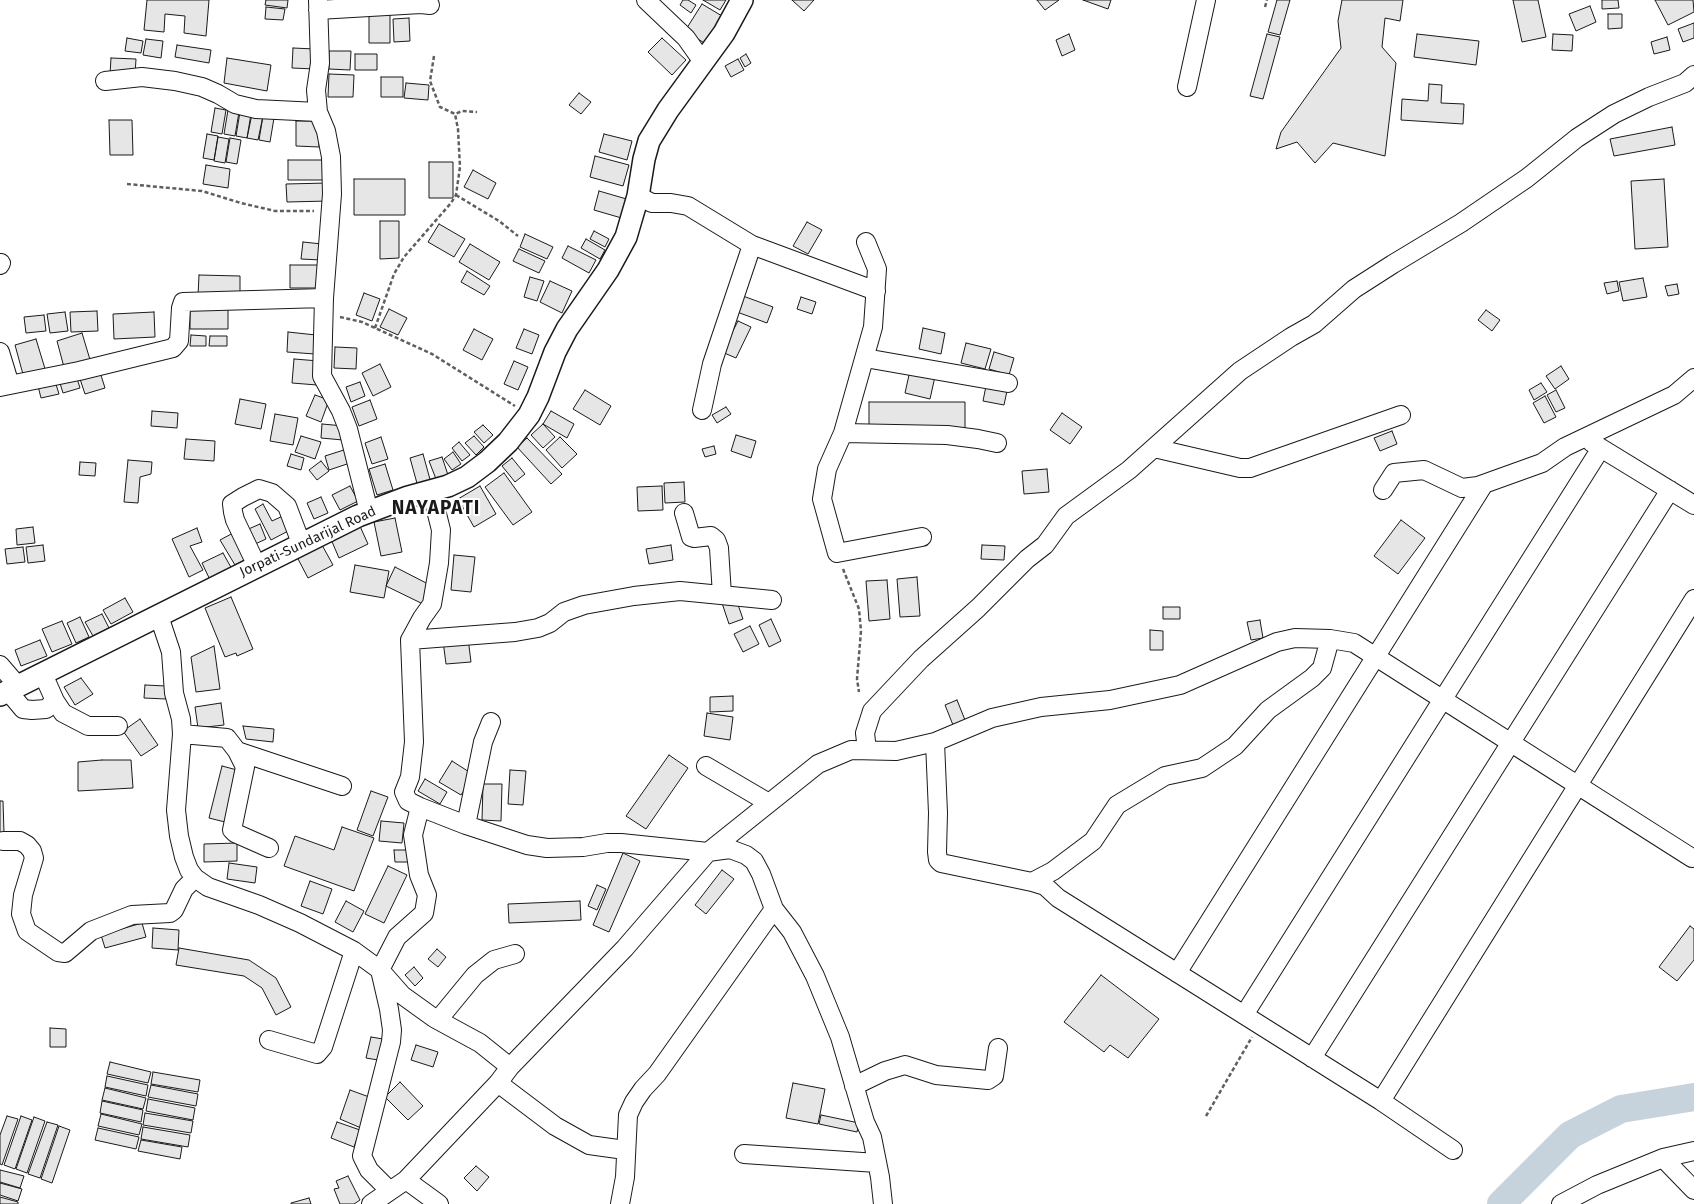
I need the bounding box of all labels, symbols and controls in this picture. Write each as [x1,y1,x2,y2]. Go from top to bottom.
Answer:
district label: NAYAPATI [391,498,481,520]
street label: Jorpati-Sundarijal Road [237,503,379,581]

